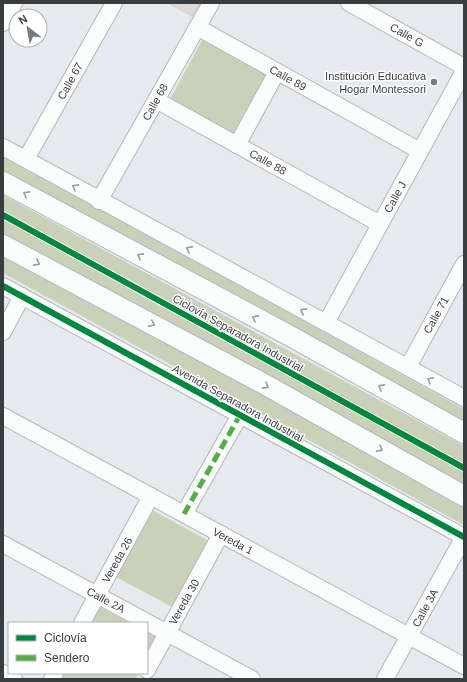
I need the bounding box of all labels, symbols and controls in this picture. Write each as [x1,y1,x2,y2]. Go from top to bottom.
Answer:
north arrow [8,8,48,48]
text: N [16,12,29,27]
street label: Calle G [388,21,426,49]
street label: Calle 67 [55,60,85,102]
street label: Calle 89 [267,63,309,93]
place label: Institución Educativa Hogar Montessori [325,70,427,95]
marker: Institución Educativa Hogar Montessori [429,77,439,87]
street label: Calle 68 [140,81,170,123]
street label: Calle 88 [247,147,289,177]
street label: Calle J [382,179,408,215]
one-way arrow [72,184,79,191]
one-way arrow [22,192,30,199]
one-way arrow [186,246,193,254]
one-way arrow [137,253,144,261]
one-way arrow [33,258,41,266]
street label: Ciclovía Separadora Industrial [171,292,305,374]
street label: Calle 71 [421,294,451,336]
one-way arrow [300,308,308,315]
one-way arrow [251,315,259,322]
one-way arrow [148,320,155,327]
street label: Avenida Separadora Industrial [170,362,306,444]
one-way arrow [427,377,434,384]
one-way arrow [262,381,270,389]
one-way arrow [378,384,385,391]
one-way arrow [376,445,383,452]
street label: Vereda 1 [211,525,255,557]
street label: Vereda 26 [100,535,134,585]
street label: Vereda 30 [167,577,201,627]
street label: Calle 2A [85,585,128,615]
street label: Calle 3A [410,586,441,629]
legend [8,622,148,674]
text: Ciclovía [44,631,87,645]
text: Sendero [44,651,90,665]

